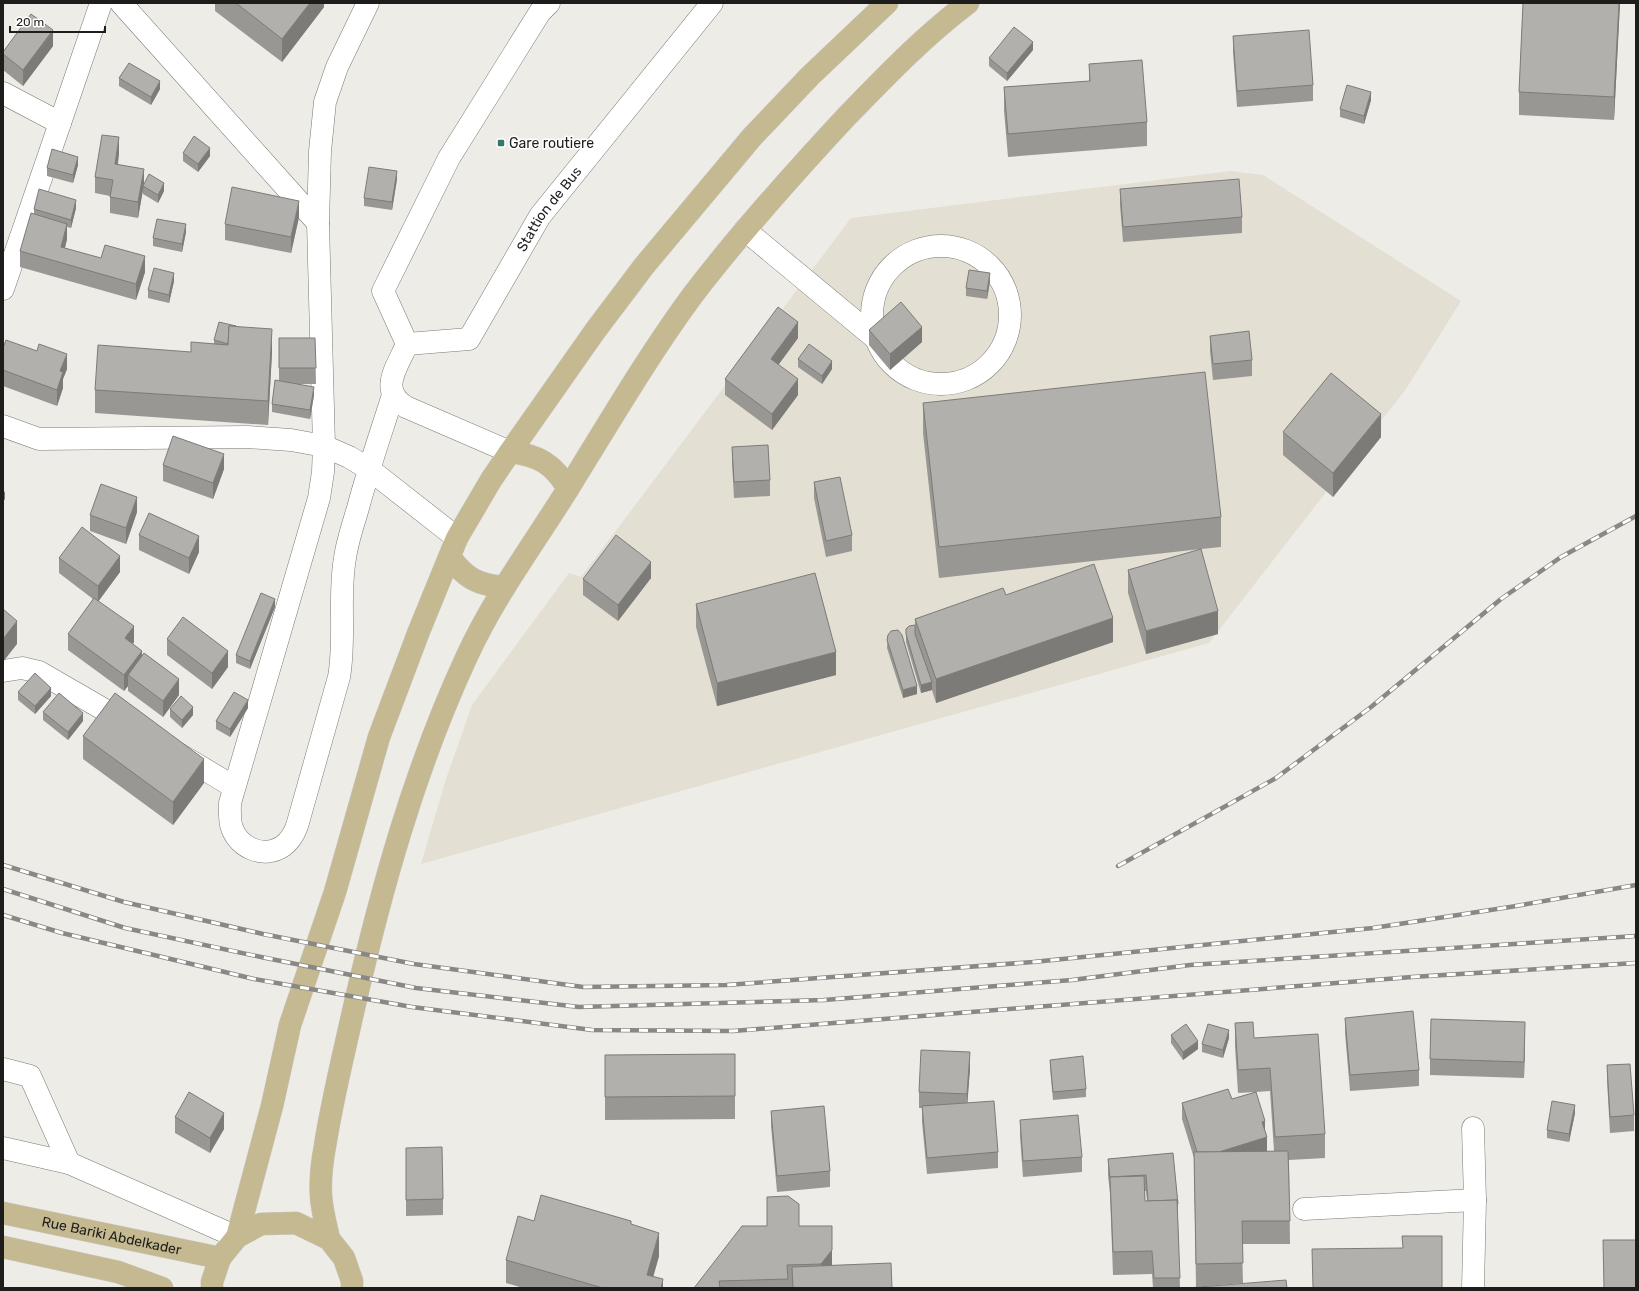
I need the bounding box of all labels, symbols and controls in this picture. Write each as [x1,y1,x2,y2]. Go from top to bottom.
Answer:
scale bar [10,8,105,34]
text: 20 m [16,15,44,29]
place label: Gare routiere [509,135,594,152]
marker: Gare routiere [496,138,506,148]
street label: Stattion de Bus [513,163,585,255]
street label: Rue Bariki Abdelkader [40,1213,184,1258]

